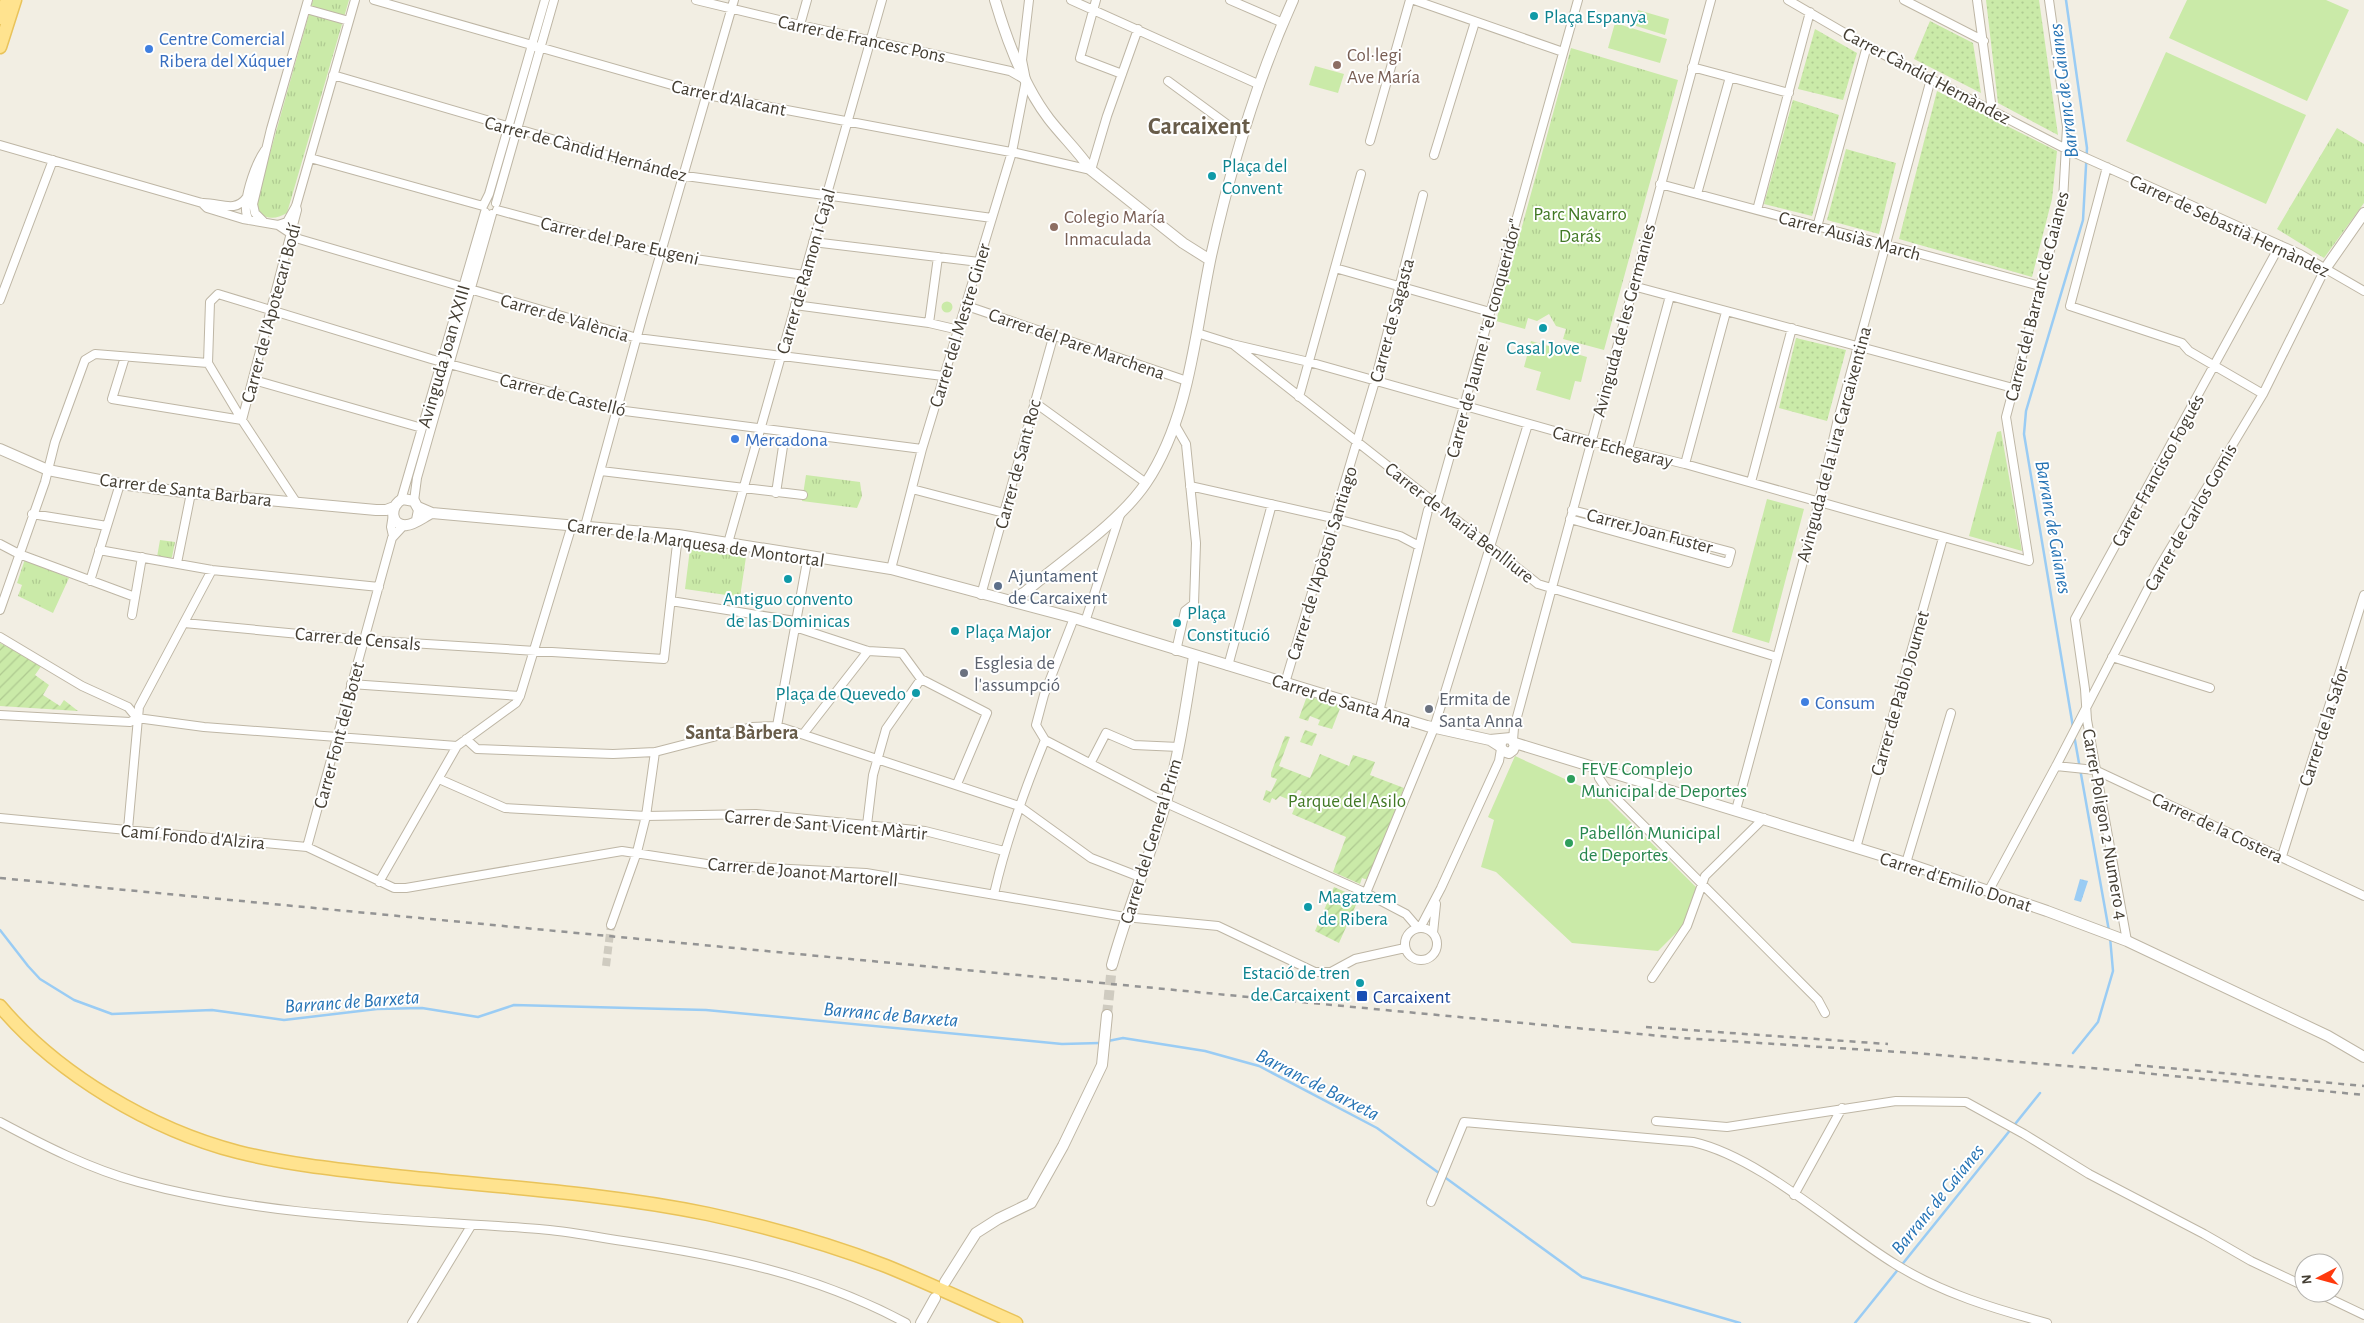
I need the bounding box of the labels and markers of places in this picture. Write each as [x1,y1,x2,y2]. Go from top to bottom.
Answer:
place label: Plaça Espanya [1544,8,1647,27]
marker: Plaça Espanya [1528,10,1540,22]
place label: Centre Comercial Ribera del Xúquer [159,30,292,71]
marker: Centre Comercial Ribera del Xúquer [143,43,155,55]
place label: Col·legi Ave María [1347,46,1420,87]
marker: Col·legi Ave María [1331,59,1343,71]
place label: Plaça del Convent [1222,157,1288,198]
marker: Plaça del Convent [1206,170,1218,182]
place label: Colegio María Inmaculada [1064,208,1166,249]
marker: Colegio María Inmaculada [1048,221,1060,233]
marker: Casal Jove [1537,322,1549,334]
place label: Casal Jove [1506,339,1580,358]
place label: Mercadona [745,431,828,450]
marker: Mercadona [729,433,741,445]
place label: Ajuntament de Carcaixent [1008,567,1107,608]
marker: Antiguo convento de las Dominicas [782,573,794,585]
marker: Ajuntament de Carcaixent [992,580,1004,592]
place label: Antiguo convento de las Dominicas [723,590,853,631]
place label: Plaça Constitució [1187,604,1270,645]
marker: Plaça Constitució [1171,617,1183,629]
place label: Plaça Major [965,623,1051,642]
marker: Plaça Major [949,625,961,637]
place label: Esglesia de l'assumpció [974,654,1060,695]
marker: Esglesia de l'assumpció [958,667,970,679]
place label: Plaça de Quevedo [776,685,906,704]
marker: Plaça de Quevedo [910,687,922,699]
place label: Ermita de Santa Anna [1439,690,1523,731]
place label: Consum [1815,694,1875,713]
marker: Consum [1799,696,1811,708]
marker: Ermita de Santa Anna [1423,703,1435,715]
place label: FEVE Complejo Municipal de Deportes [1581,760,1747,801]
marker: FEVE Complejo Municipal de Deportes [1565,773,1577,785]
place label: Pabellón Municipal de Deportes [1579,824,1721,865]
marker: Pabellón Municipal de Deportes [1563,837,1575,849]
place label: Magatzem de Ribera [1318,888,1397,929]
marker: Magatzem de Ribera [1302,901,1314,913]
place label: Estació de tren de Carcaixent [1242,964,1350,1005]
marker: Estació de tren de Carcaixent [1354,977,1366,989]
place label: Carcaixent [1373,988,1451,1007]
marker: Carcaixent [1355,989,1369,1003]

